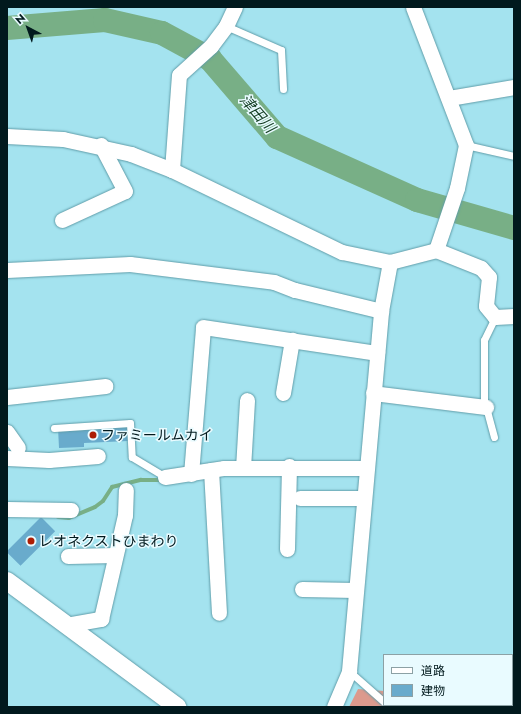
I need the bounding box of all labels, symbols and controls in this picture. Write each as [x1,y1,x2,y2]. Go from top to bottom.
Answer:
north arrow [8,8,48,48]
text: N [12,10,29,28]
water label: 津田川 [235,91,279,137]
place label: ファミールムカイ [101,427,213,443]
marker: ファミールムカイ [88,430,98,440]
place label: レオネクストひまわり [39,533,179,549]
marker: レオネクストひまわり [26,536,36,546]
legend [383,654,513,706]
text: 道路 [421,662,445,680]
text: 建物 [421,682,445,700]

